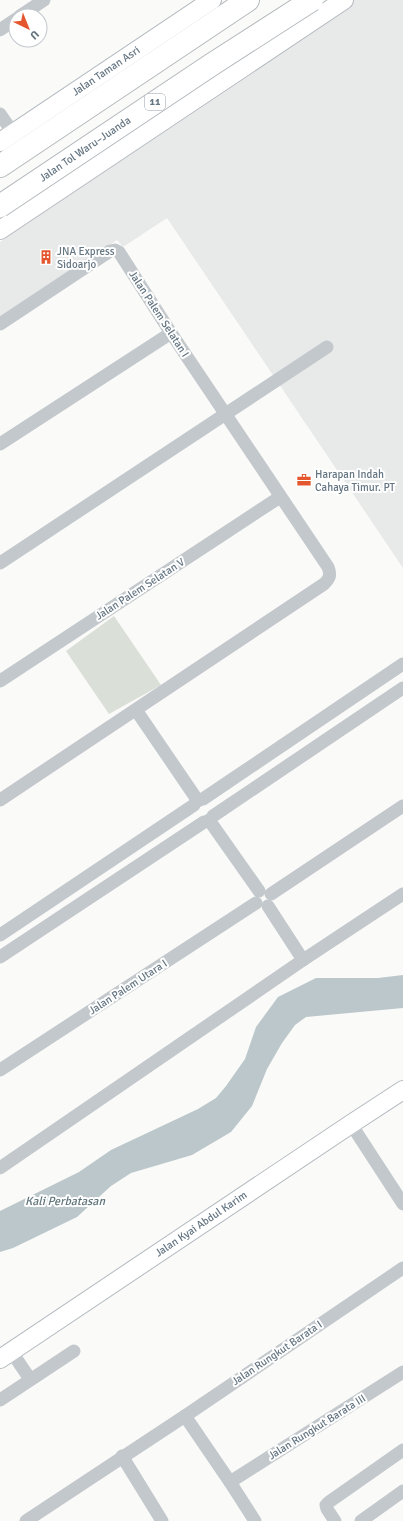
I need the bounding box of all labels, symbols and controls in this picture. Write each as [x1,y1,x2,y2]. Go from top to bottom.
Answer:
north arrow [8,8,48,48]
text: U [27,28,42,42]
street label: Jalan Taman Asri [70,43,142,99]
road number: 11 [145,94,165,110]
street label: Jalan Tol Waru–Juanda [37,113,134,184]
place label: JNA Express Sidoarjo [57,245,115,271]
building icon: JNA Express Sidoarjo [38,249,54,265]
street label: Jalan Palem Selatan I [126,268,192,360]
place label: Harapan Indah Cahaya Timur. PT [315,468,396,494]
office icon: Harapan Indah Cahaya Timur. PT [296,472,312,488]
street label: Jalan Palem Selatan V [93,555,187,623]
street label: Jalan Palem Utara I [86,957,170,1017]
street label: Jalan Kyai Abdul Karim [153,1188,250,1260]
water label: Kali Perbatasan [25,1194,105,1209]
street label: Jalan Rungkut Barata I [229,1318,325,1388]
street label: Jalan Rungkut Barata III [266,1392,368,1462]

